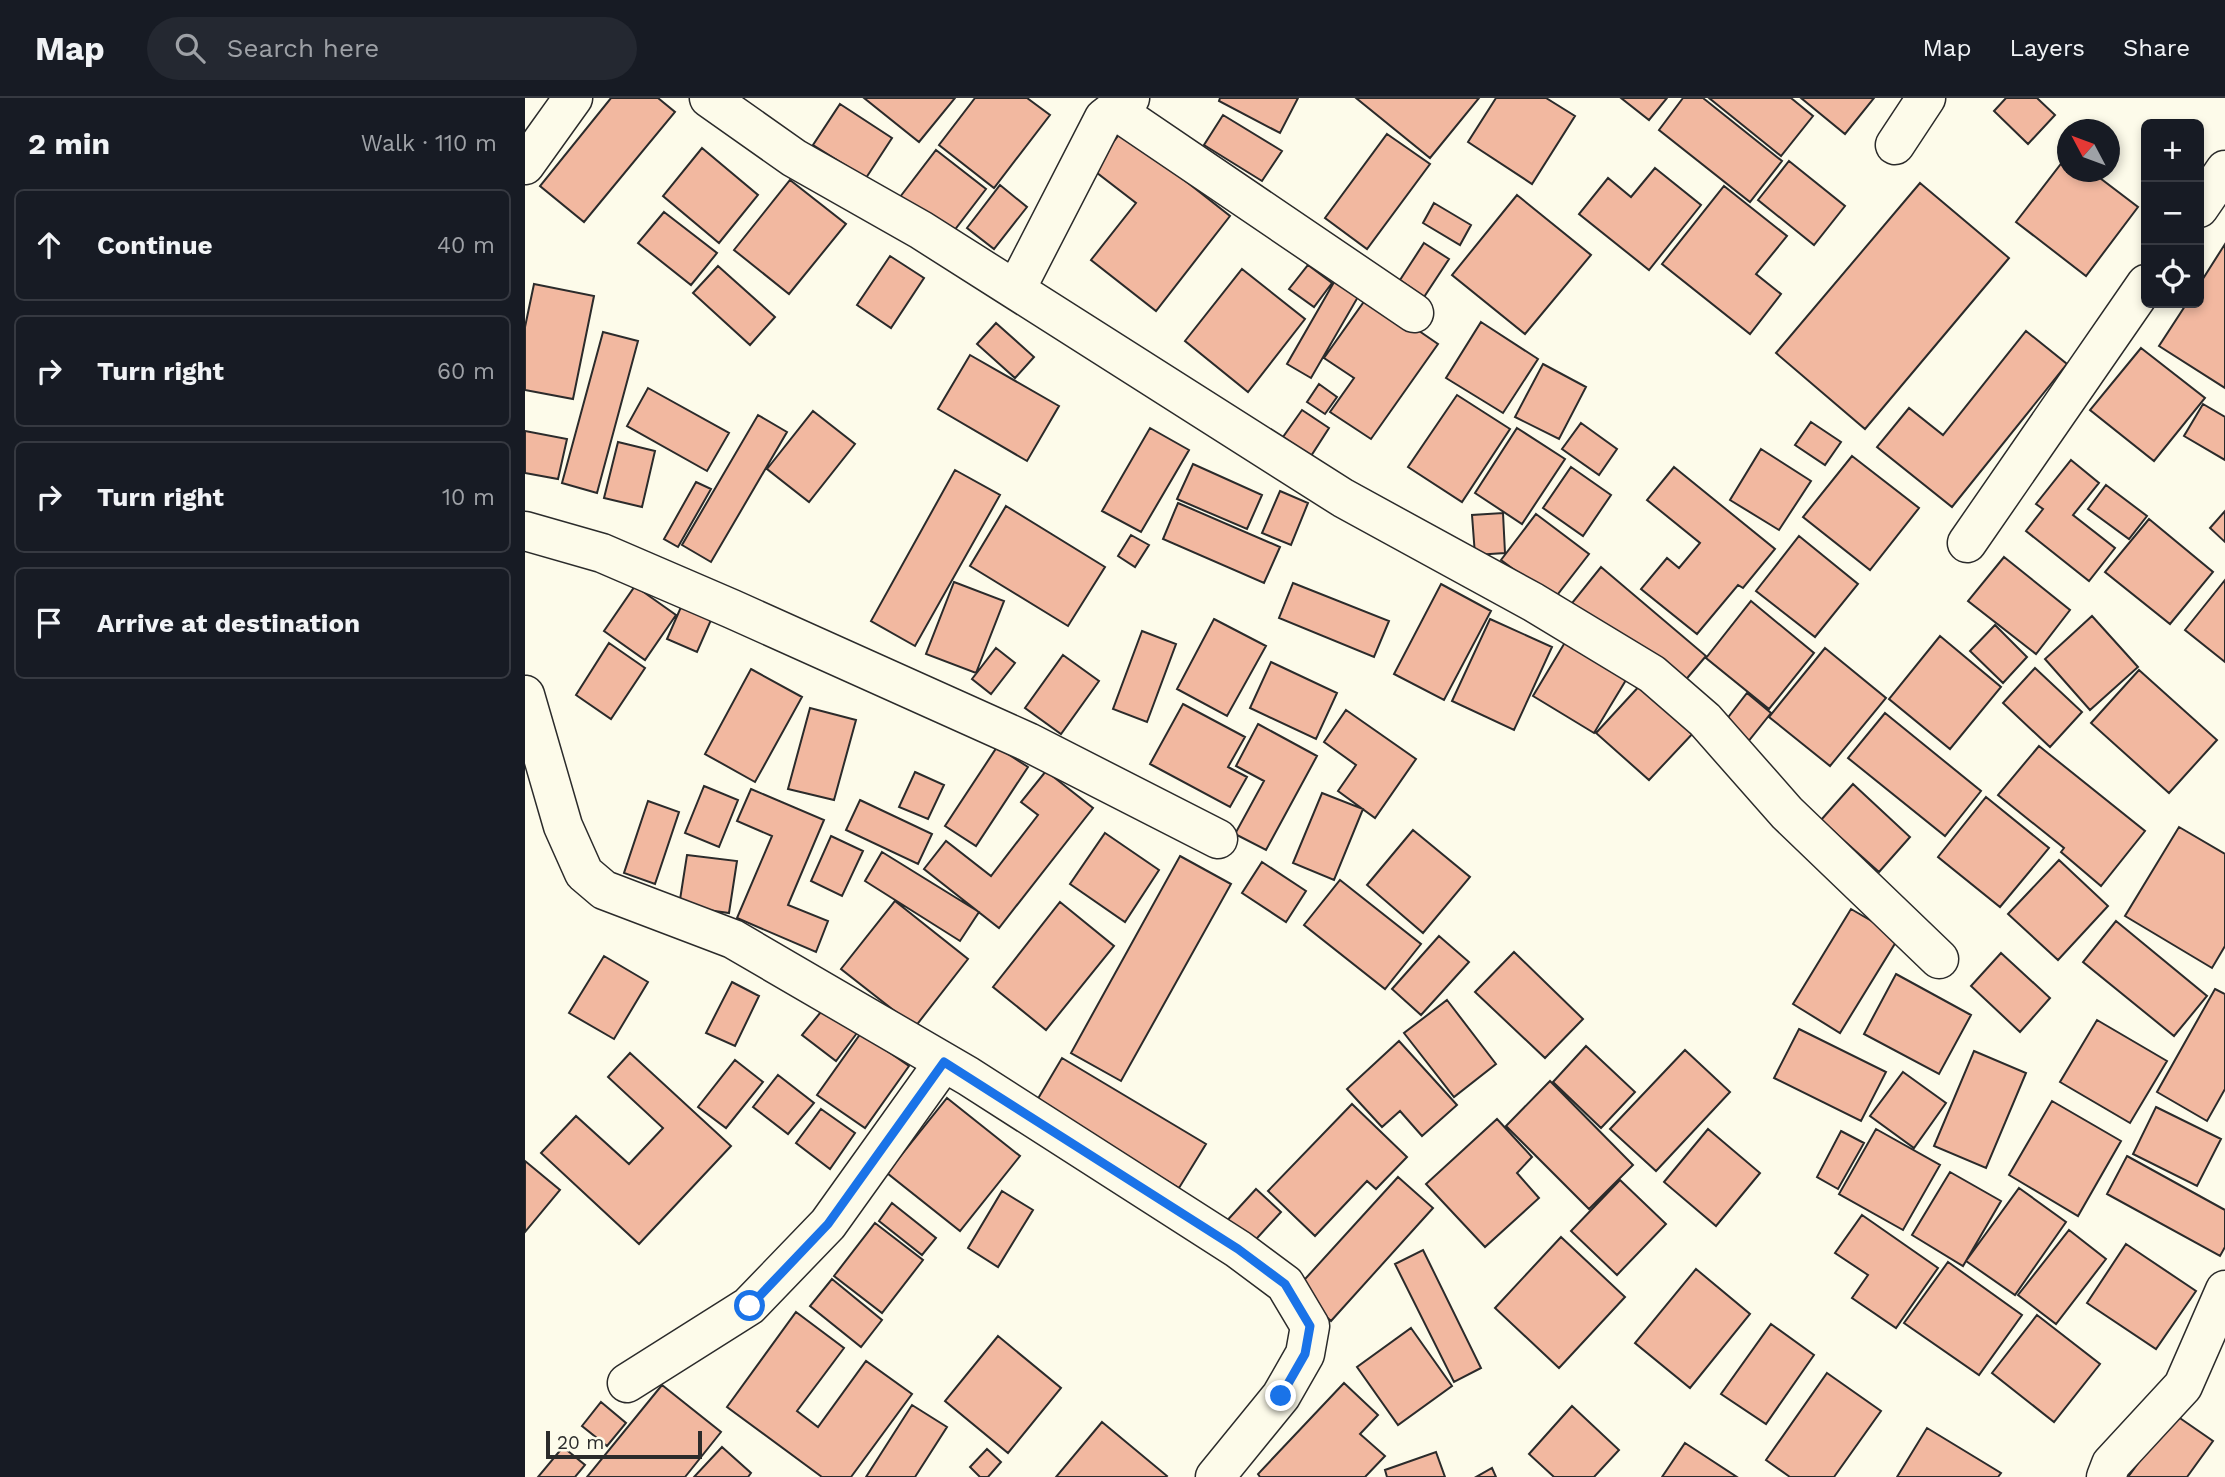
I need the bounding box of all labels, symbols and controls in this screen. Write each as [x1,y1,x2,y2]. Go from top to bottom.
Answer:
search box [147,17,637,80]
text: Map [35,29,105,68]
icon: search [171,29,209,67]
text: Search here [227,33,379,63]
text: Map [1923,34,1971,62]
text: Layers [2009,34,2085,62]
text: Share [2123,34,2190,62]
north arrow [2057,119,2120,182]
map controls [2141,119,2204,308]
button: + [2141,119,2204,182]
text: 2 min [28,126,110,161]
text: Walk · 110 m [361,130,497,157]
button: − [2141,182,2204,245]
icon: ahead [30,226,68,264]
text: Continue [97,230,213,260]
text: 40 m [437,232,495,259]
button: locate [2141,245,2204,308]
icon: right [30,352,68,390]
text: Turn right [97,356,224,386]
text: 60 m [437,358,495,385]
icon: right [30,478,68,516]
text: Turn right [97,482,224,512]
text: 10 m [442,484,495,511]
icon: arrive [30,604,68,642]
text: Arrive at destination [97,608,360,638]
route start [734,1290,765,1321]
route end [1265,1380,1296,1411]
scale bar [546,1428,702,1460]
text: 20 m [557,1431,604,1454]

